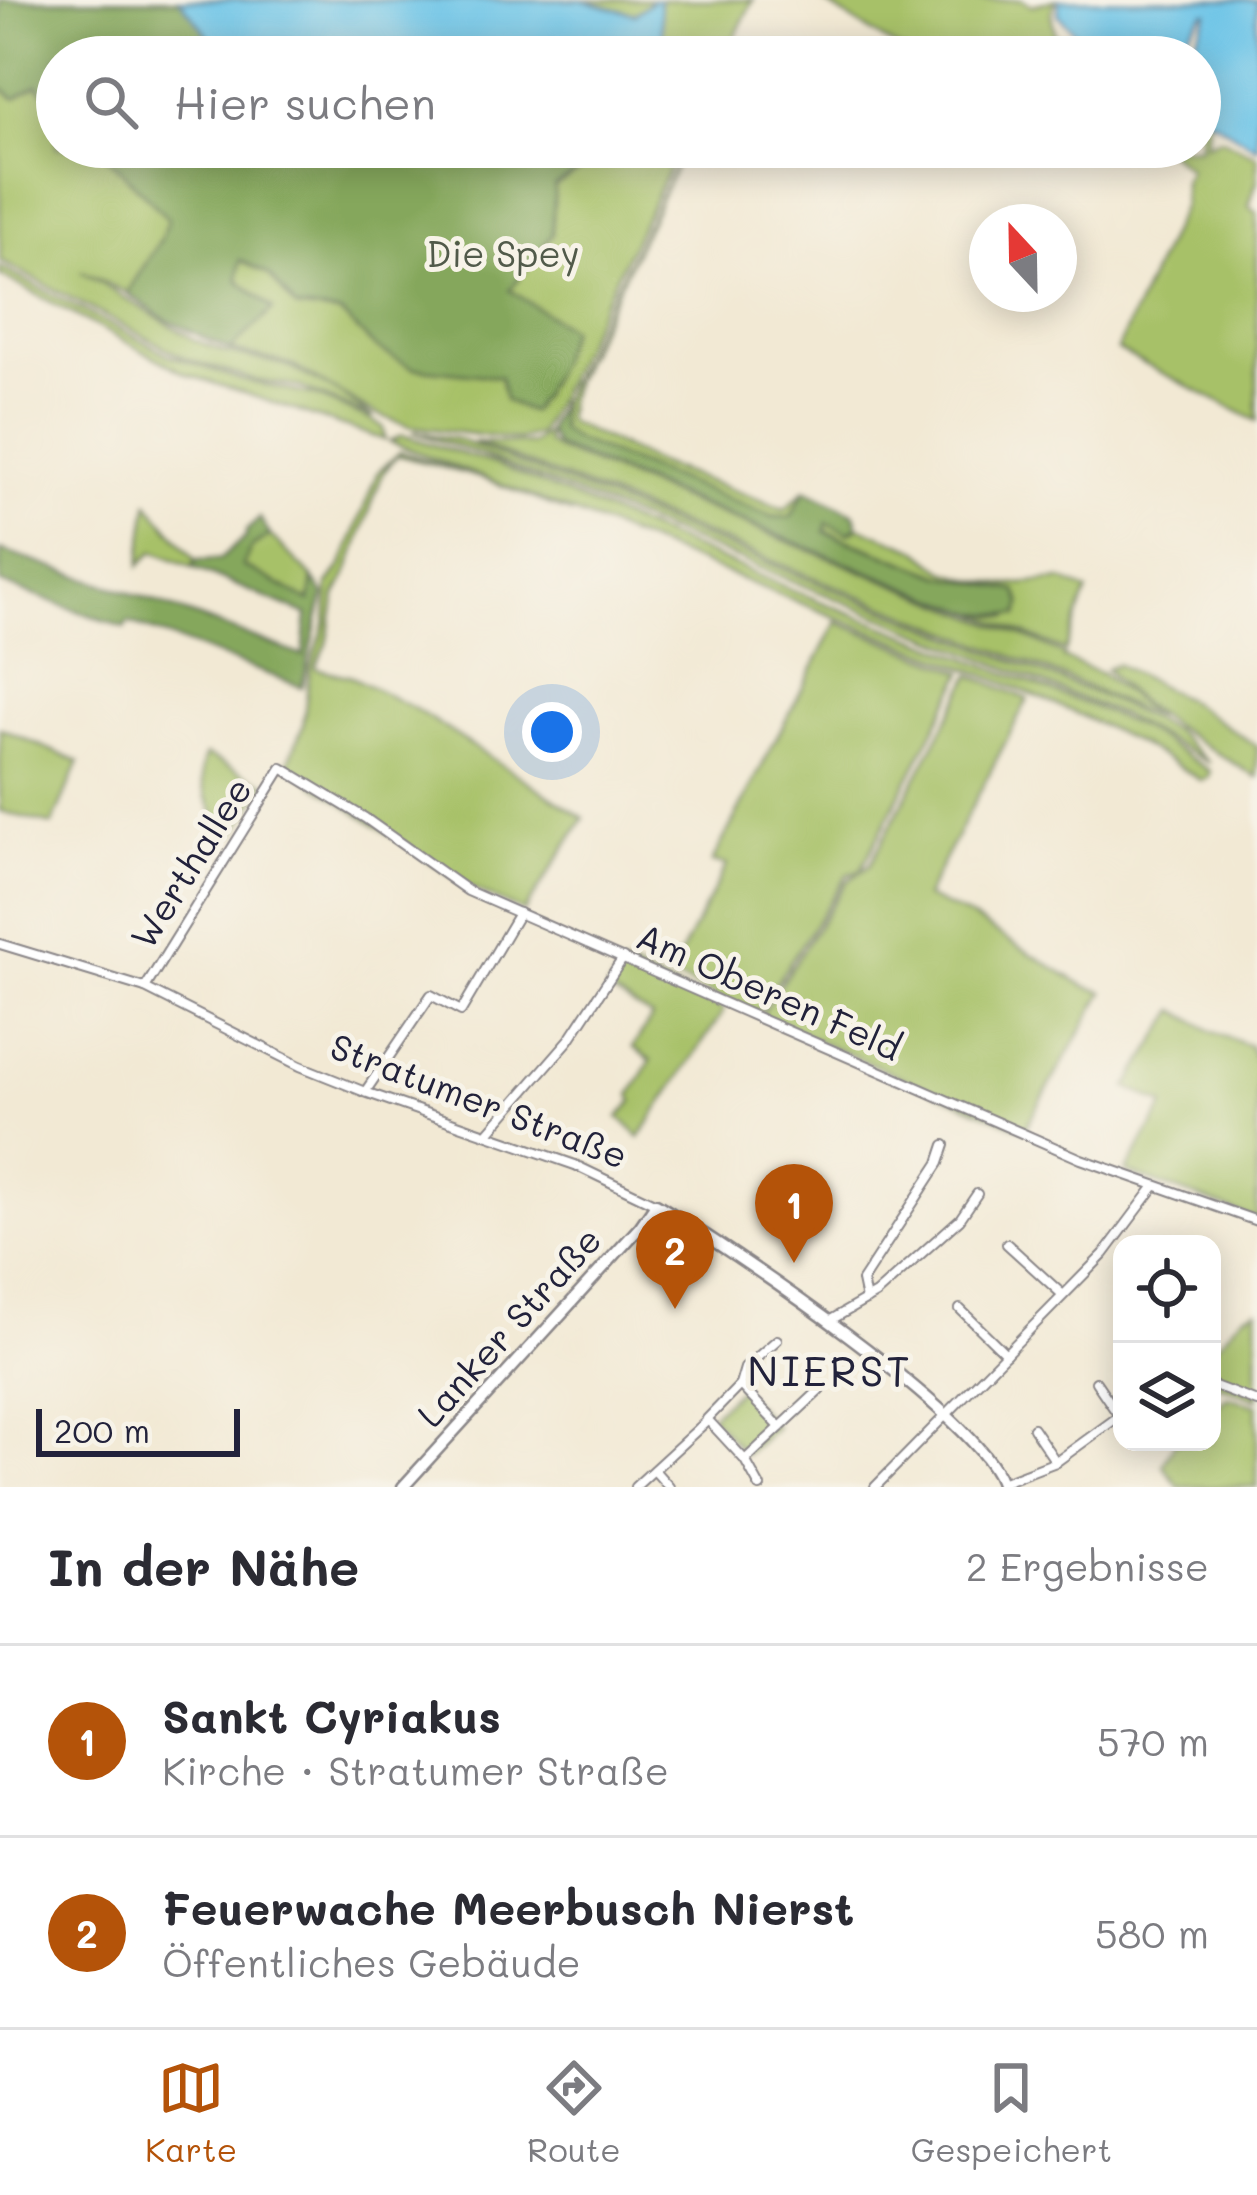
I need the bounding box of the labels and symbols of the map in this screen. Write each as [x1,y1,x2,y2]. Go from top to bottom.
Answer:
north arrow [969,204,1077,312]
park label: Die Spey [426,229,580,277]
your location [522,702,582,762]
street label: Werthallee [119,768,261,957]
street label: Am Oberen Feld [630,911,909,1070]
street label: Stratumer Straße [324,1021,635,1178]
pin: 1 [755,1164,833,1263]
pin: 2 [636,1210,714,1309]
street label: Lanker Straße [405,1216,610,1436]
district label: NIERST [747,1343,913,1398]
scale bar [36,1403,240,1456]

